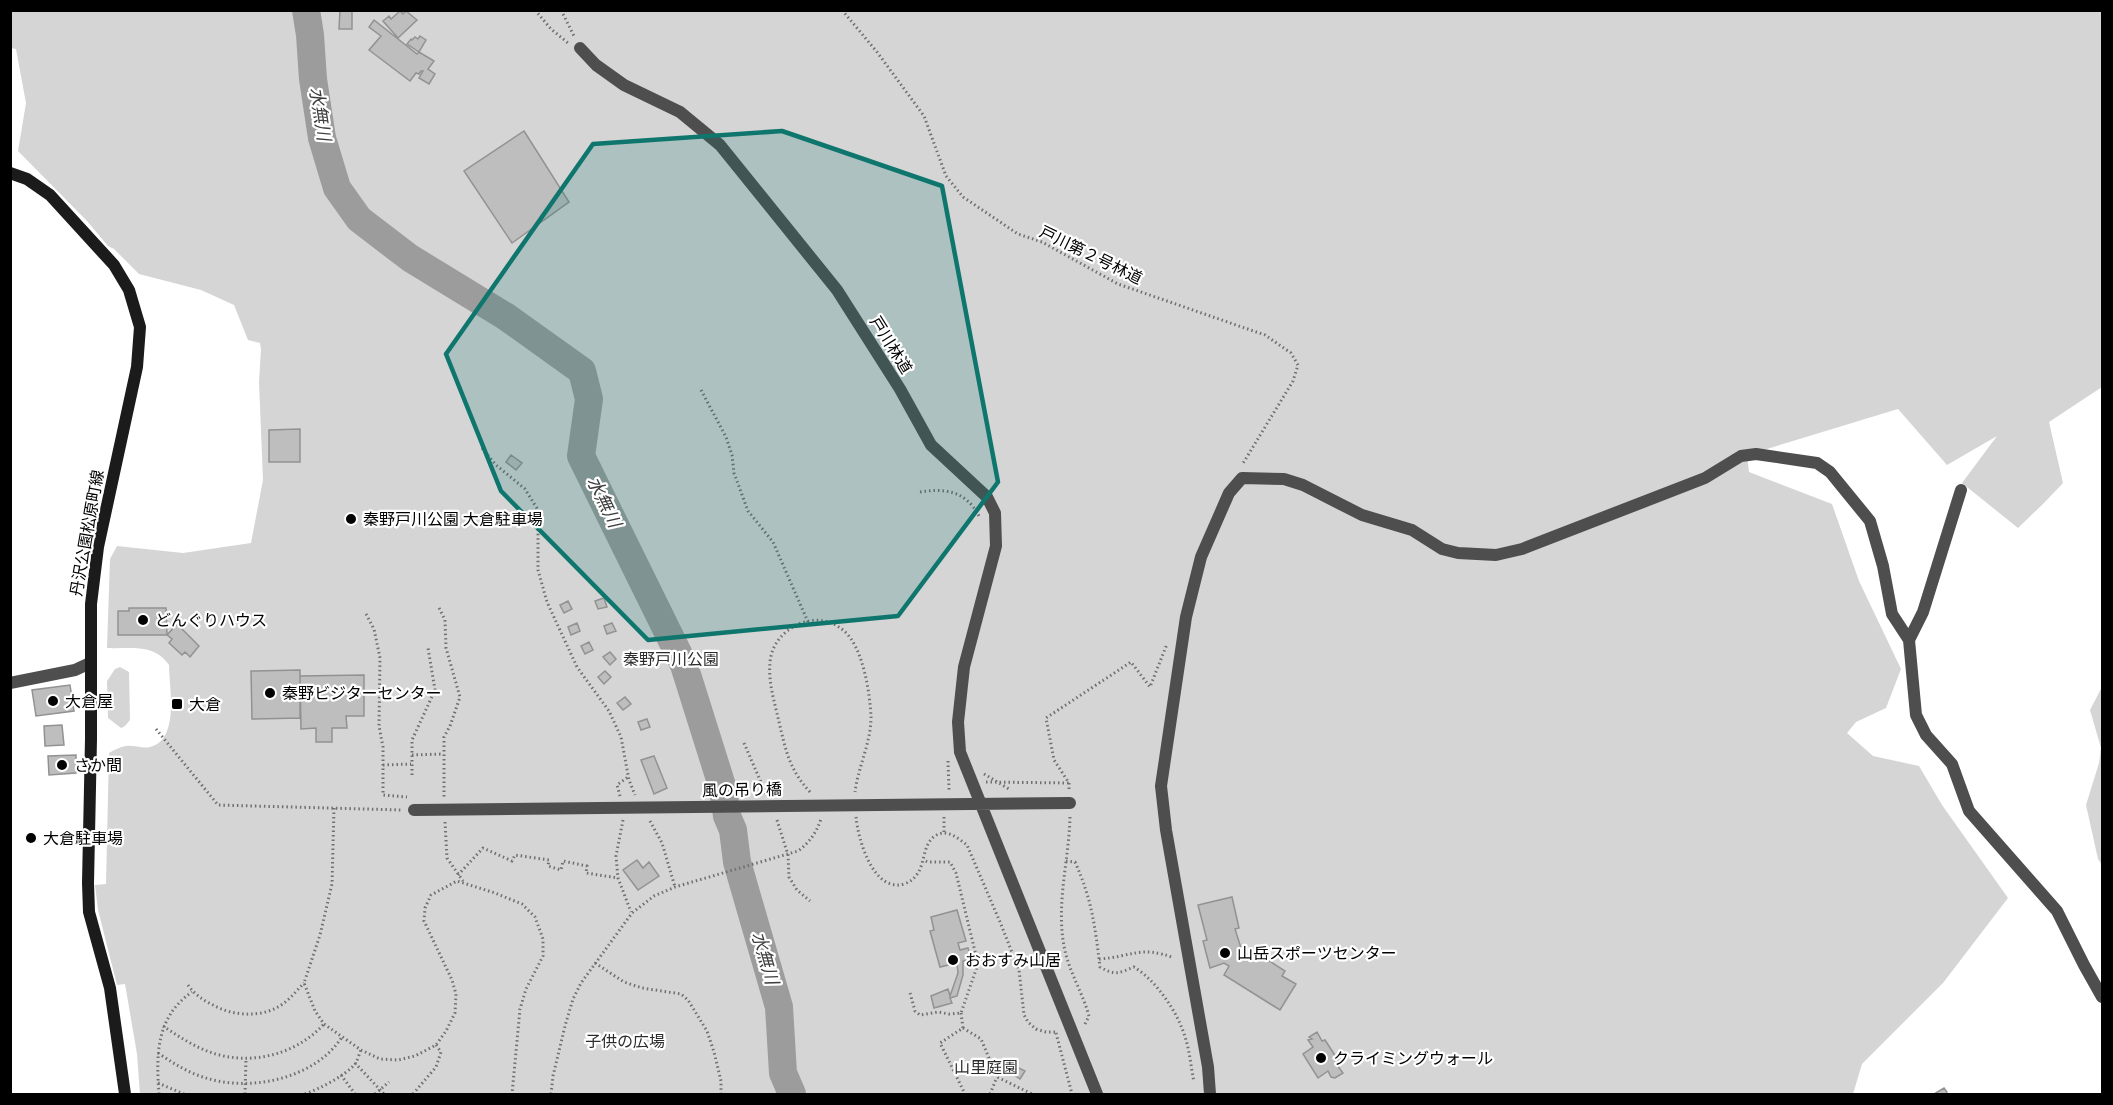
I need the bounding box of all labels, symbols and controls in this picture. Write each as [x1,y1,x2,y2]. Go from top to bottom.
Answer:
water label: 水無川 [305,86,335,144]
street label: 戸川第２号林道 [1036,222,1146,288]
street label: 戸川林道 [866,313,916,377]
street label: 丹沢公園松原町線 [67,468,107,598]
water label: 水無川 [582,473,627,533]
place label: 秦野戸川公園 大倉駐車場 [363,510,543,529]
marker: 秦野戸川公園 大倉駐車場 [344,512,358,526]
place label: どんぐりハウス [155,611,267,630]
marker: どんぐりハウス [136,613,150,627]
park label: 秦野戸川公園 [623,650,719,669]
place label: 秦野ビジターセンター [282,684,442,703]
marker: 秦野ビジターセンター [263,686,277,700]
place label: 大倉屋 [65,692,113,711]
marker: 大倉屋 [46,694,60,708]
place label: 大倉 [189,695,221,714]
marker: 大倉 [170,697,184,711]
place label: さか間 [74,756,122,775]
marker: さか間 [55,758,69,772]
street label: 風の吊り橋 [702,780,782,800]
place label: 大倉駐車場 [43,829,123,848]
marker: 大倉駐車場 [24,831,38,845]
water label: 水無川 [747,929,784,989]
place label: 山岳スポーツセンター [1237,944,1397,963]
marker: 山岳スポーツセンター [1218,946,1232,960]
place label: おおすみ山居 [965,951,1061,970]
marker: おおすみ山居 [946,953,960,967]
park label: 子供の広場 [585,1032,665,1051]
place label: クライミングウォール [1333,1049,1493,1068]
marker: クライミングウォール [1314,1051,1328,1065]
park label: 山里庭園 [954,1058,1018,1077]

